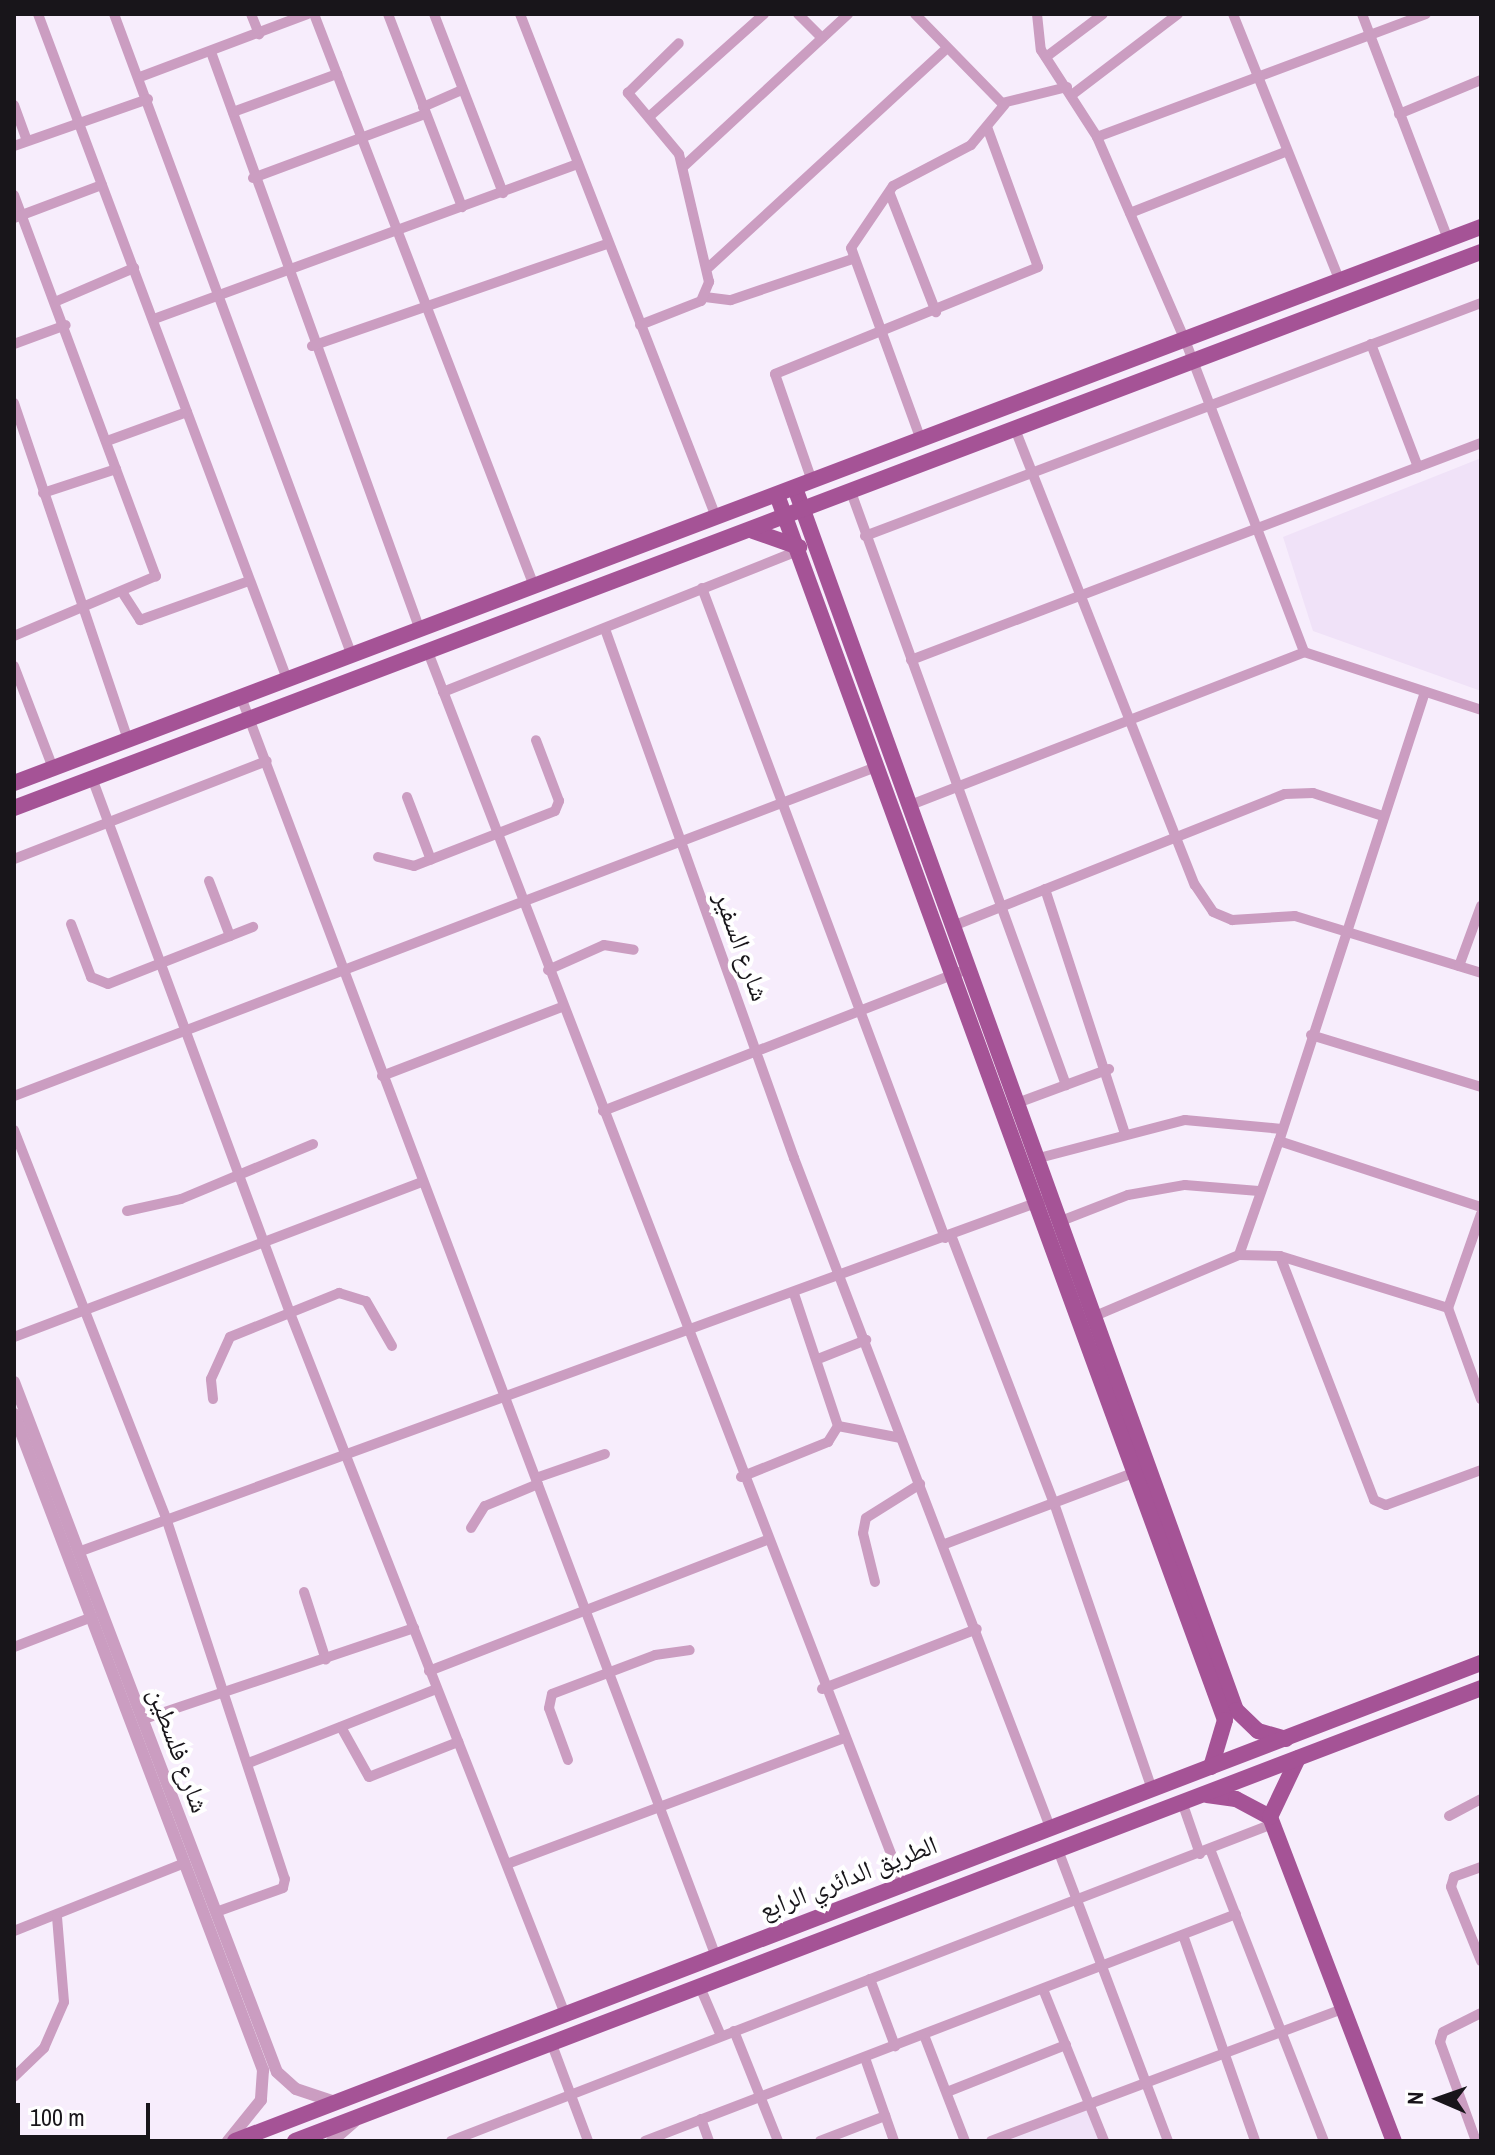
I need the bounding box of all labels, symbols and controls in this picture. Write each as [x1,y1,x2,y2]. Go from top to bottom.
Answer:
street label: شارع السفير [708,887,776,1005]
street label: شارع فلسطين [142,1683,216,1817]
street label: الطريق الدائري الرابع [755,1829,941,1925]
north arrow [1399,2059,1479,2139]
scale bar [20,2087,154,2137]
text: N [1400,2091,1430,2105]
text: 100 m [30,2101,85,2133]

